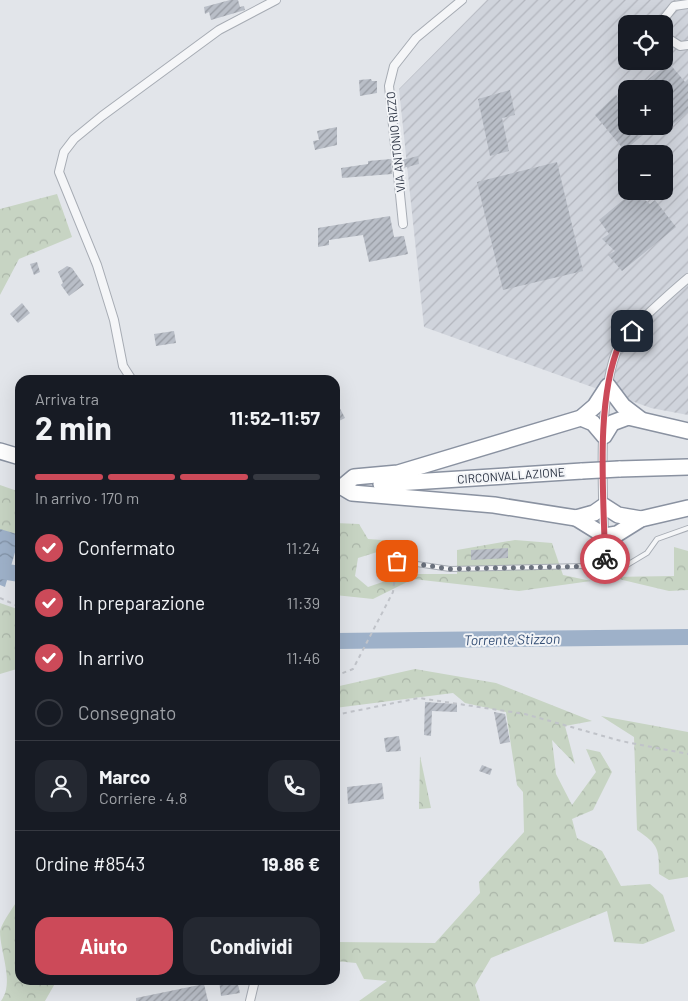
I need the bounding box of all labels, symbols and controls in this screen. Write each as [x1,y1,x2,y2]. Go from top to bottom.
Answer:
map controls [618,15,673,200]
button: locate [618,15,673,70]
button: + [618,80,673,135]
street label: VIA ANTONIO RIZZO [383,91,407,193]
button: − [618,145,673,200]
pin [611,310,653,352]
icon: home [618,317,646,345]
text: Arriva tra [35,389,99,408]
text: 11:52–11:57 [229,406,320,429]
text: 2 min [35,408,112,446]
street label: CIRCONVALLAZIONE [457,464,565,486]
text: In arrivo · 170 m [35,488,139,507]
icon: check [35,534,63,562]
courier [580,534,630,584]
text: Confermato [78,536,175,559]
text: 11:24 [286,538,320,557]
pin [376,540,418,582]
icon: bike [591,545,619,573]
icon: bag [383,547,411,575]
icon: check [35,589,63,617]
text: In preparazione [78,591,205,614]
text: 11:39 [287,593,320,612]
water label: Torrente Stizzon [464,630,560,648]
icon: check [35,644,63,672]
text: In arrivo [78,646,144,669]
text: 11:46 [286,648,320,667]
text: Consegnato [78,701,176,724]
button: person [35,760,87,812]
button: phone [268,760,320,812]
text: Marco [99,765,150,788]
text: Corriere · 4.8 [99,788,187,807]
text: Ordine #8543 [35,852,145,875]
text: 19.86 € [262,852,320,875]
button: Aiuto [35,917,173,975]
button: Condividi [183,917,320,975]

